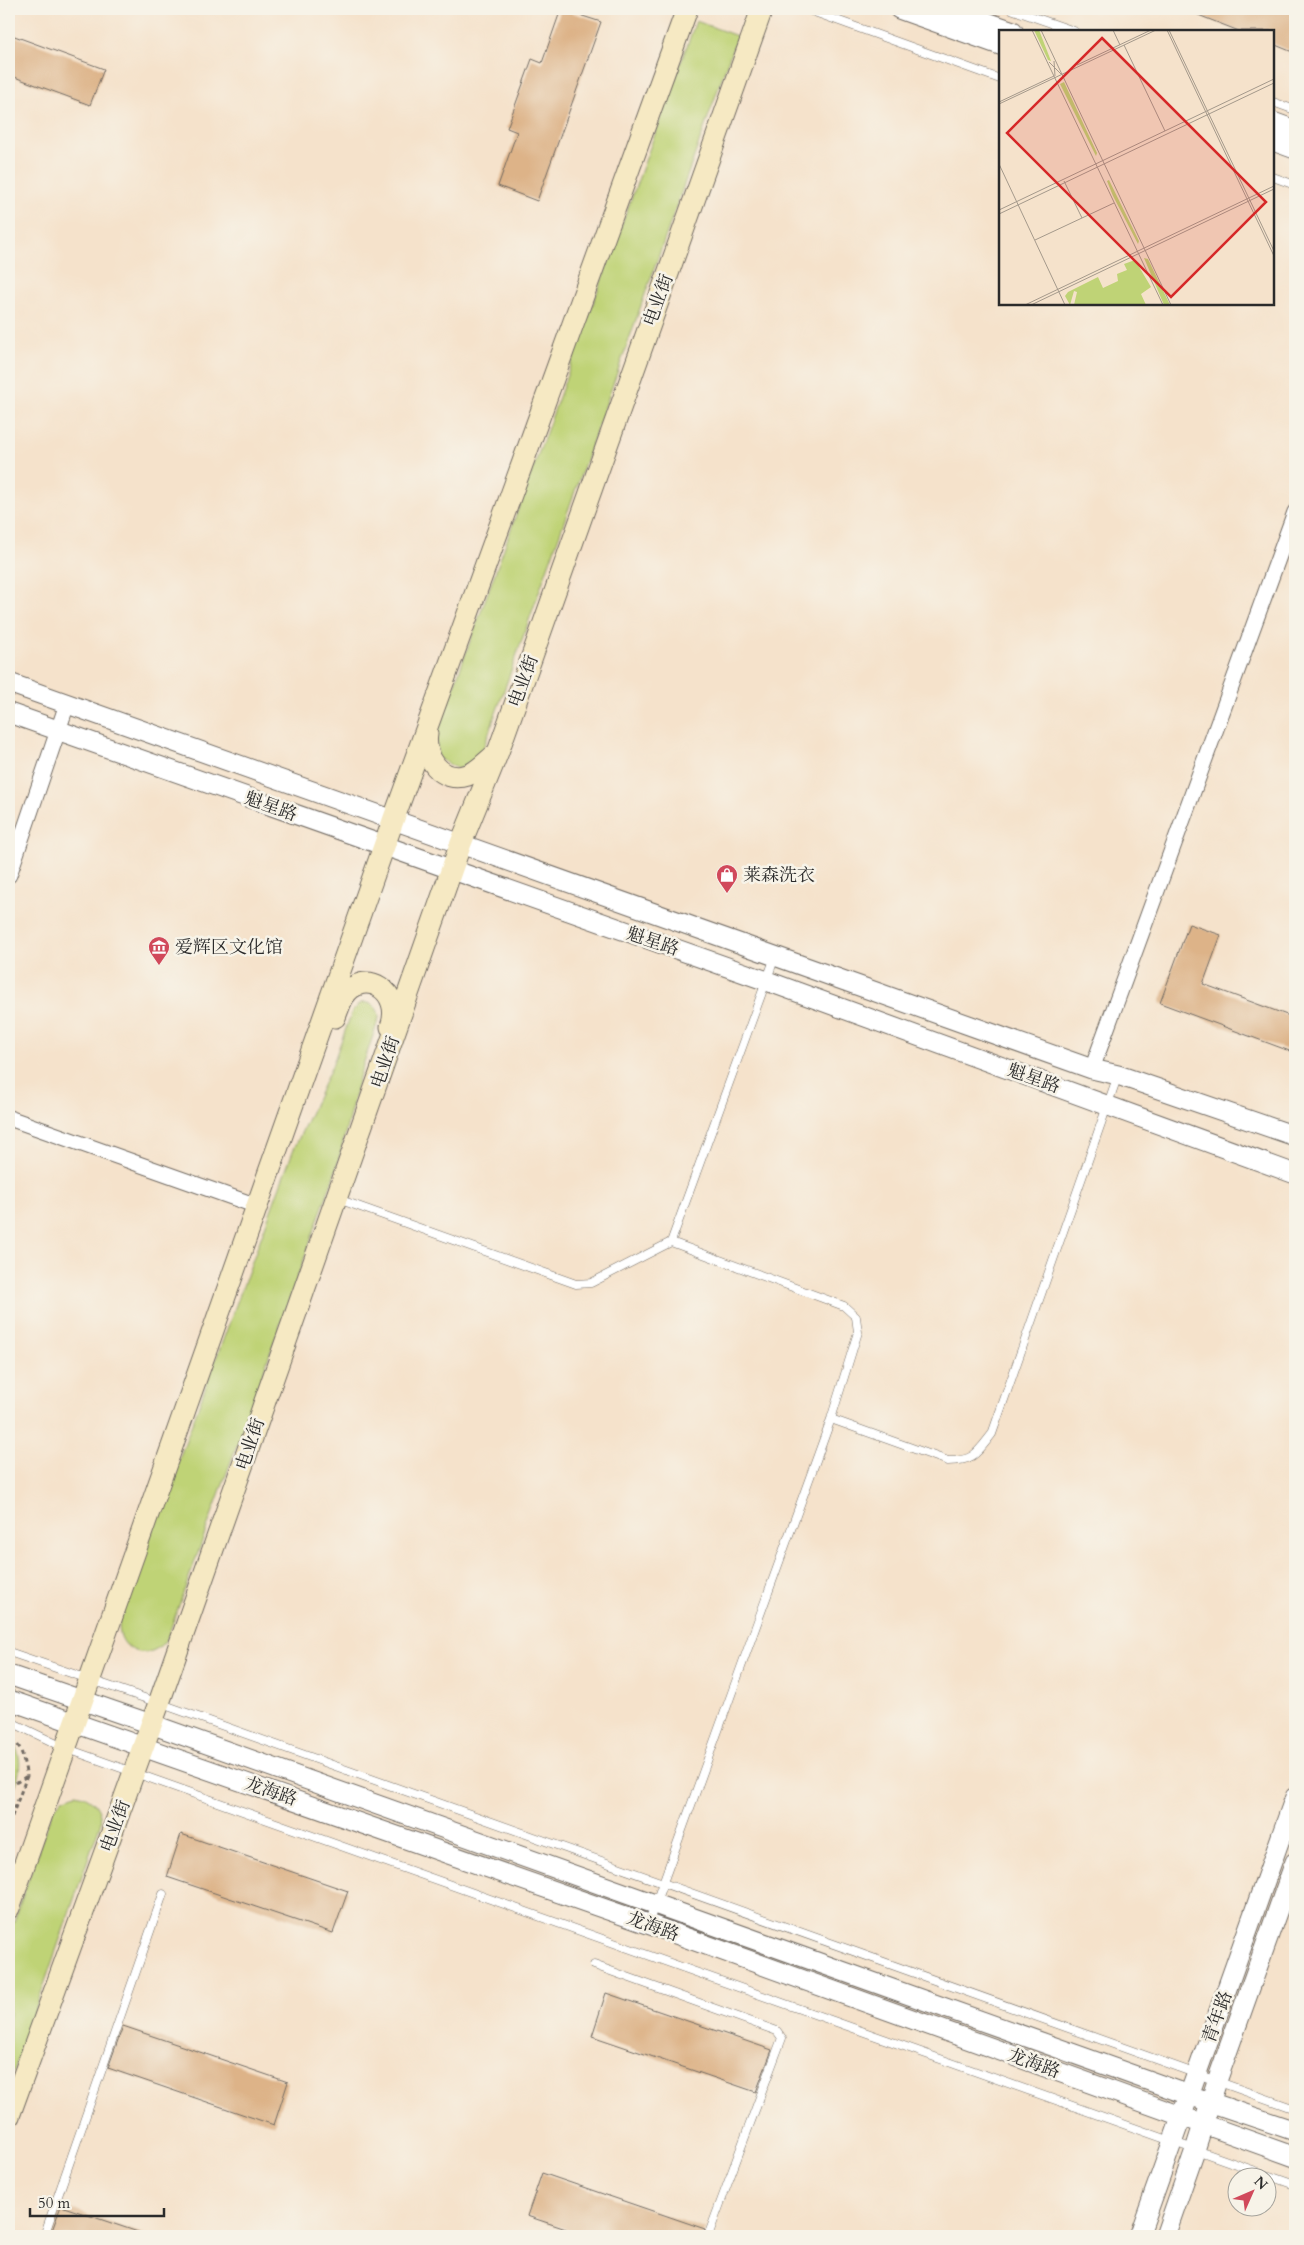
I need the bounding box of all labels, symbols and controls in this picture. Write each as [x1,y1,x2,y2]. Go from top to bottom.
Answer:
inset map [999,30,1274,305]
street label: 电业街 [637,271,679,330]
street label: 电业街 [502,652,544,711]
street label: 魁星路 [241,785,300,827]
shop icon: 莱森洗衣 [715,863,739,894]
place label: 莱森洗衣 [743,863,815,888]
street label: 魁星路 [623,921,682,962]
museum icon: 爱辉区文化馆 [147,935,171,966]
place label: 爱辉区文化馆 [175,935,283,960]
street label: 电业街 [365,1033,406,1092]
street label: 魁星路 [1004,1057,1063,1099]
street label: 电业街 [230,1415,271,1474]
street label: 龙海路 [241,1771,300,1812]
street label: 电业街 [94,1797,136,1856]
street label: 龙海路 [623,1905,682,1947]
street label: 青年路 [1196,1988,1238,2047]
street label: 龙海路 [1004,2042,1063,2084]
north arrow [1226,2168,1276,2218]
text: N [1250,2172,1272,2194]
scale bar [30,2185,164,2217]
text: 50 m [38,2193,70,2213]

